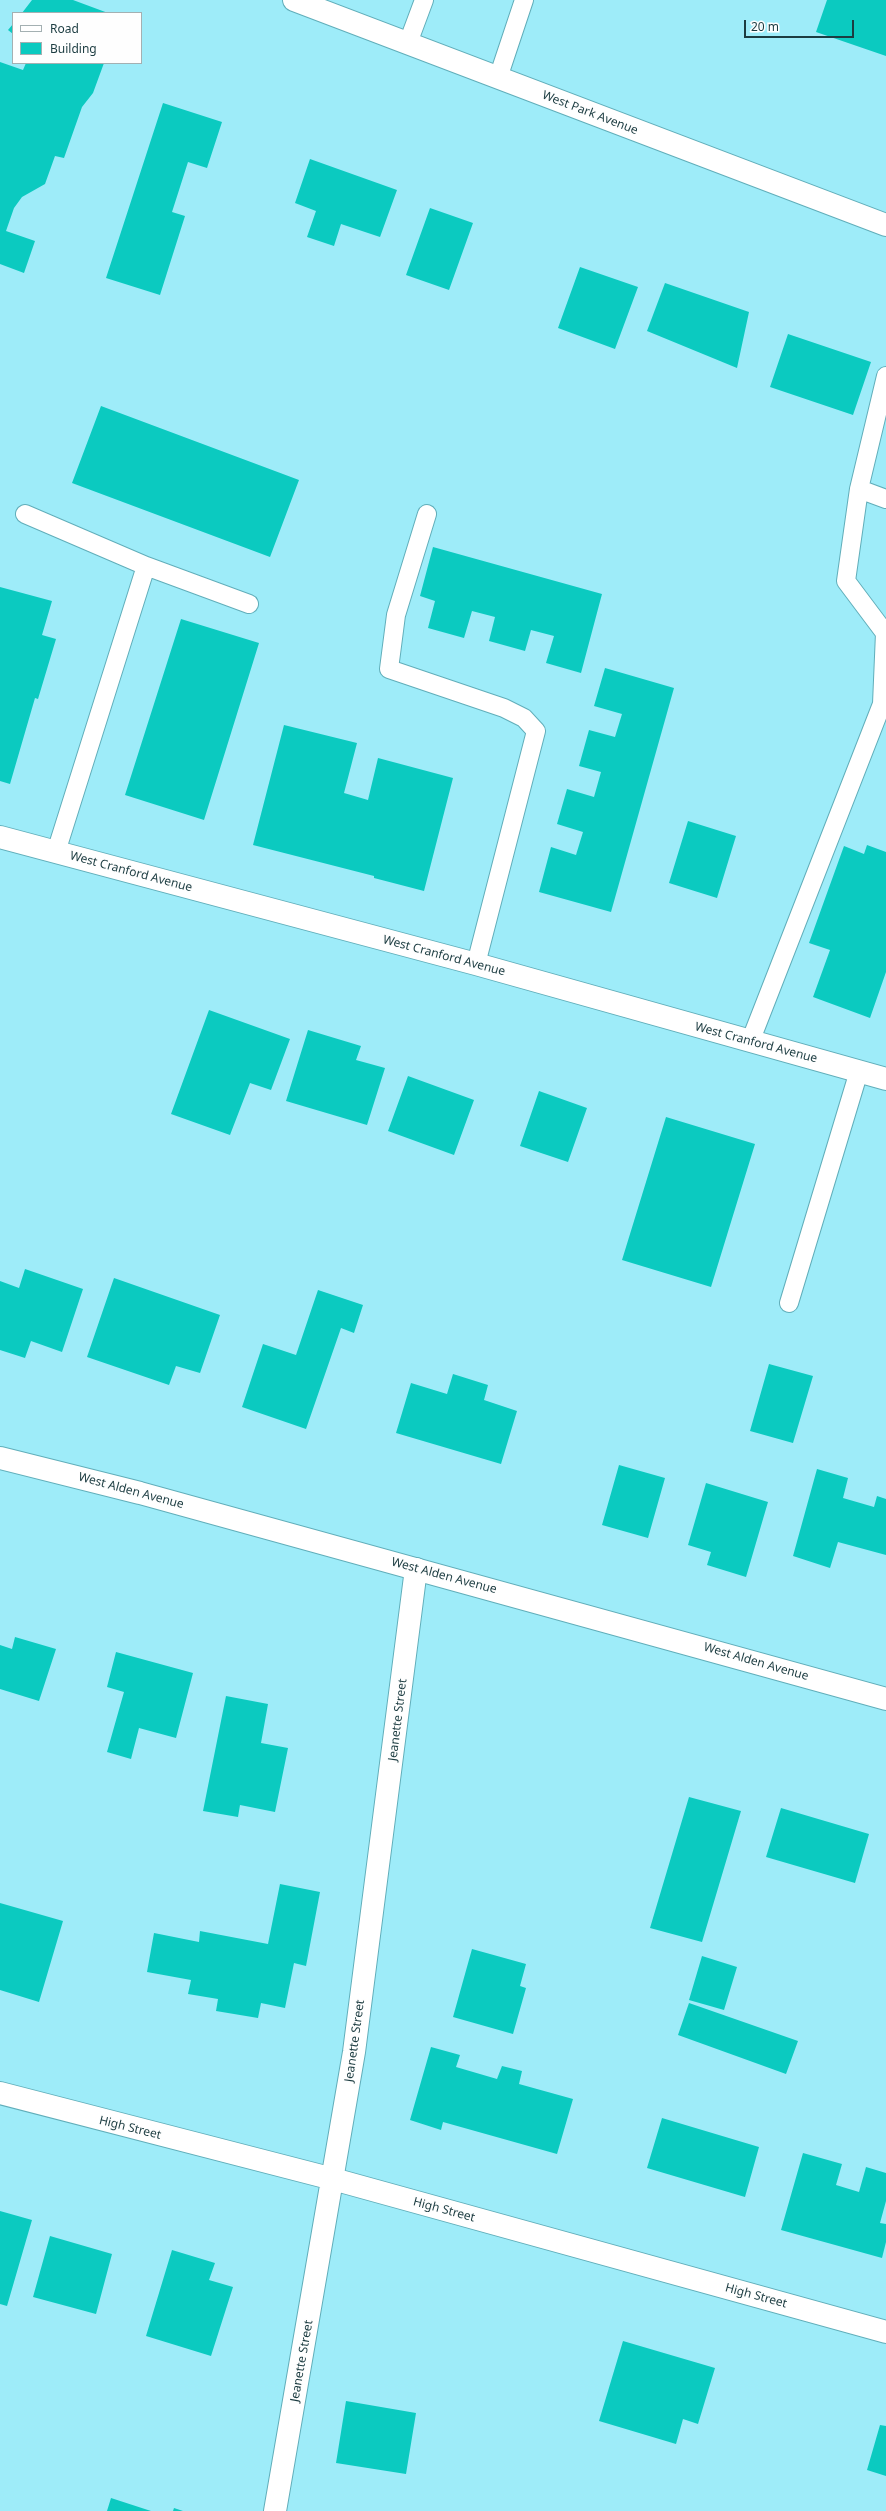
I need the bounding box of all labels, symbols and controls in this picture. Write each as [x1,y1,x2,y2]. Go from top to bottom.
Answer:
legend [12,12,142,64]
scale bar [746,12,856,38]
text: 20 m [751,18,779,35]
text: Road [50,20,79,37]
text: Building [50,40,97,57]
street label: West Park Avenue [540,88,640,138]
street label: West Cranford Avenue [68,849,194,895]
street label: West Cranford Avenue [381,933,507,979]
street label: West Cranford Avenue [693,1020,819,1066]
street label: West Alden Avenue [77,1470,185,1512]
street label: West Alden Avenue [390,1555,498,1597]
street label: West Alden Avenue [702,1640,810,1684]
street label: Jeanette Street [386,1678,410,1762]
street label: Jeanette Street [342,1999,368,2083]
street label: High Street [97,2113,163,2143]
street label: High Street [412,2195,476,2225]
street label: High Street [724,2281,788,2311]
street label: Jeanette Street [288,2319,316,2403]

